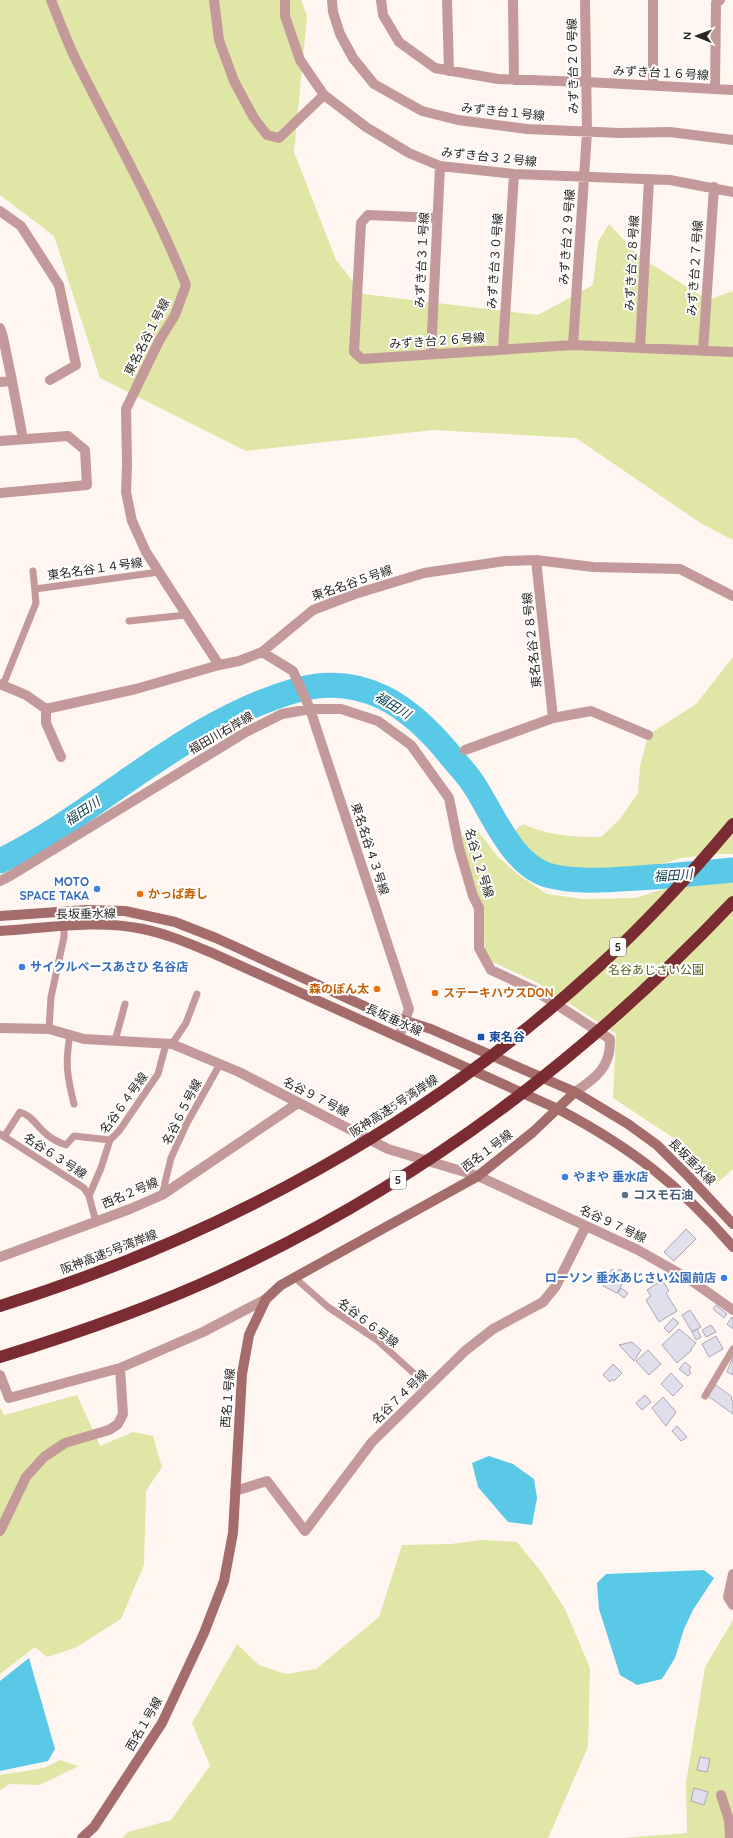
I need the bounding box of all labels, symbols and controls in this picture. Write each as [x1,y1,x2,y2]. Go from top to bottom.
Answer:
north arrow [677,16,717,56]
street label: みずき台２０号線 [564,18,581,114]
text: N [680,32,694,40]
street label: みずき台１６号線 [613,62,709,83]
street label: みずき台１号線 [460,100,546,123]
street label: みずき台３２号線 [441,144,538,169]
street label: みずき台２９号線 [556,189,577,285]
street label: みずき台３１号線 [411,212,432,308]
street label: みずき台３０号線 [484,213,505,309]
street label: みずき台２８号線 [621,215,642,311]
street label: みずき台２７号線 [684,220,705,316]
street label: 東名名谷１号線 [121,296,172,378]
street label: みずき台２６号線 [389,330,485,351]
street label: 東名名谷１４号線 [46,554,144,583]
street label: 東名名谷５号線 [310,562,394,603]
street label: 東名名谷２８号線 [519,592,544,689]
water label: 福田川 [372,688,416,723]
street label: 福田川右岸線 [186,708,256,757]
water label: 福田川 [61,792,104,829]
street label: 東名名谷４３号線 [349,801,392,897]
street label: 名谷１２号線 [462,826,497,899]
water label: 福田川 [653,866,695,884]
place label: MOTO SPACE TAKA [20,874,89,903]
marker: MOTO SPACE TAKA [92,884,102,894]
place label: かっぱ寿し [148,886,208,901]
marker: かっぱ寿し [135,889,145,899]
street label: 長坂垂水線 [56,905,116,922]
road number: 5 [610,938,626,956]
place label: サイクルベースあさひ 名谷店 [30,959,188,974]
marker: サイクルベースあさひ 名谷店 [17,962,27,972]
park label: 名谷あじさい公園 [608,962,704,977]
place label: 森のぽん太 [309,981,369,996]
marker: 森のぽん太 [372,984,382,994]
place label: ステーキハウスDON [443,985,554,1000]
marker: ステーキハウスDON [430,988,440,998]
street label: 長坂垂水線 [364,1000,425,1039]
place label: 東名谷 [489,1029,525,1044]
marker: 東名谷 [476,1032,486,1042]
street label: 名谷６４号線 [96,1069,151,1136]
street label: 阪神高速5号湾岸線 [347,1071,441,1140]
street label: 名谷９７号線 [281,1074,352,1120]
street label: 名谷６５号線 [159,1076,205,1147]
street label: 西名１号線 [458,1127,515,1175]
street label: 名谷６３号線 [21,1130,90,1181]
street label: 長坂垂水線 [666,1135,719,1188]
place label: やまや 垂水店 [573,1169,648,1184]
road number: 5 [390,1171,406,1189]
marker: やまや 垂水店 [560,1172,570,1182]
street label: 西名２号線 [99,1174,160,1211]
place label: コスモ石油 [633,1187,693,1202]
marker: コスモ石油 [620,1190,630,1200]
street label: 名谷９７号線 [577,1202,649,1246]
street label: 阪神高速5号湾岸線 [58,1226,159,1277]
place label: ローソン 垂水あじさい公園前店 [545,1270,716,1285]
marker: ローソン 垂水あじさい公園前店 [719,1273,729,1283]
street label: 名谷６６号線 [335,1295,402,1350]
street label: 名谷７４号線 [369,1366,431,1427]
street label: 西名１号線 [217,1367,238,1429]
street label: 西名１号線 [122,1694,165,1753]

